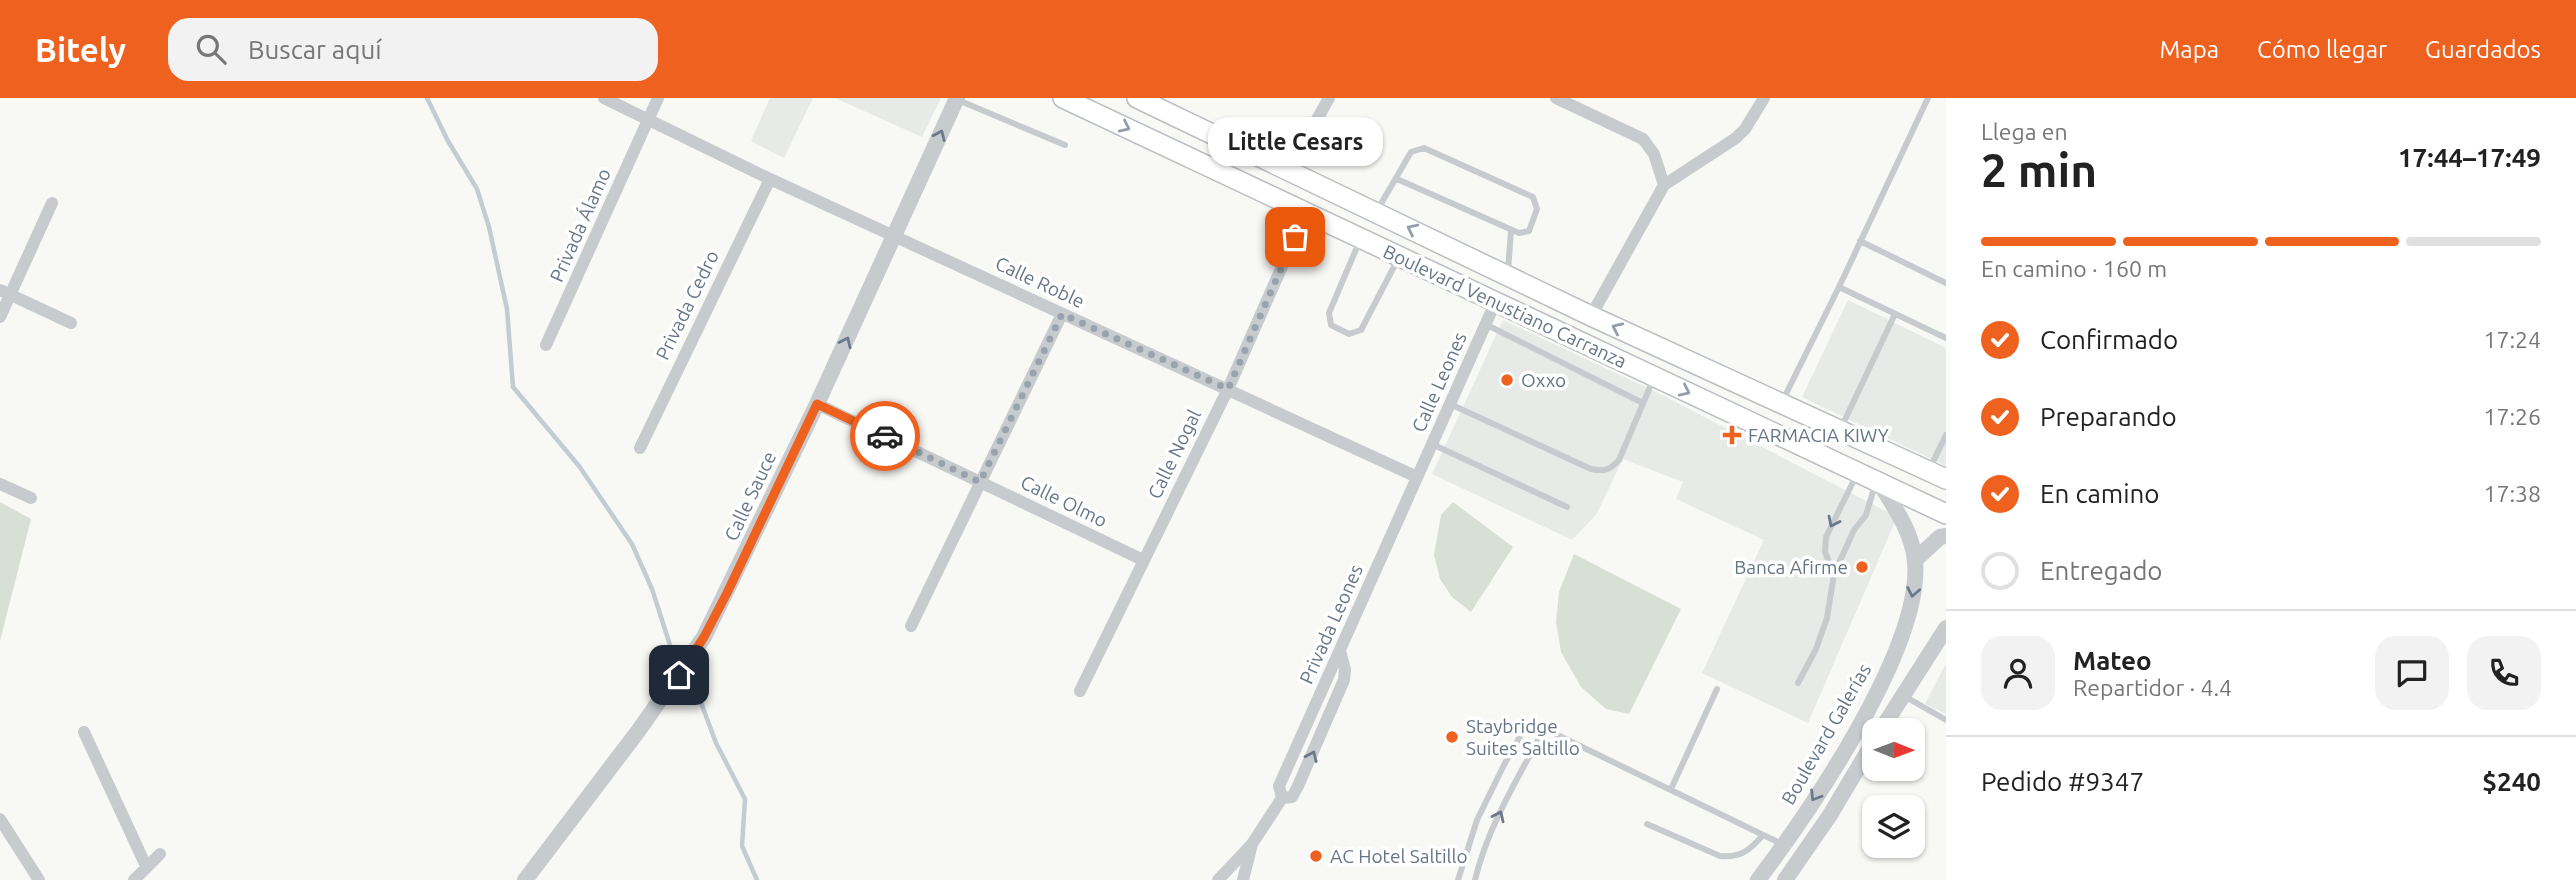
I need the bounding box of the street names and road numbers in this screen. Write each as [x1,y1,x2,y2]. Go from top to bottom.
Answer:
street label: Privada Álamo [545,165,615,285]
street label: Boulevard Venustiano Carranza [1380,240,1630,372]
street label: Privada Cedro [651,247,723,363]
street label: Calle Roble [992,252,1088,312]
street label: Calle Leones [1407,329,1471,435]
street label: Calle Nogal [1143,406,1205,502]
street label: Calle Sauce [720,448,780,544]
street label: Calle Olmo [1017,471,1111,531]
street label: Privada Leones [1295,561,1367,687]
street label: Boulevard Galerías [1777,660,1875,808]

